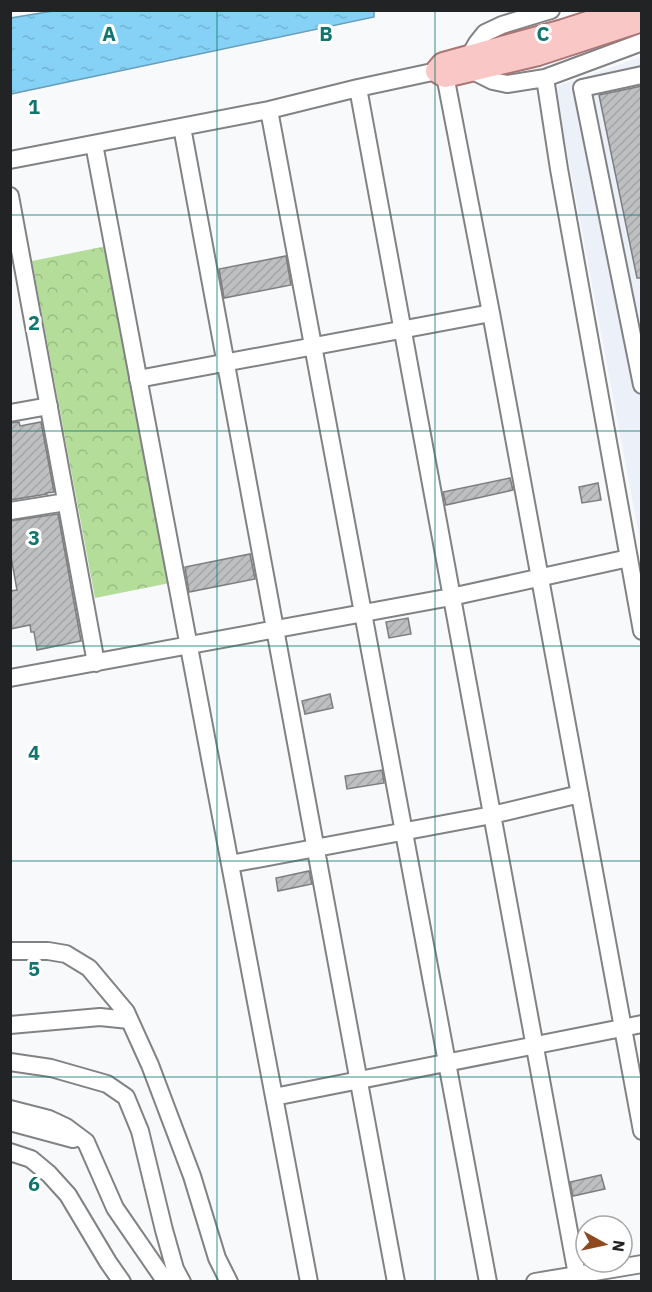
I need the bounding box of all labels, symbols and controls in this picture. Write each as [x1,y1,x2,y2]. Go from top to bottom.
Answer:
text: A [102,20,116,47]
text: B [319,20,333,47]
text: C [536,20,550,47]
text: 1 [28,93,40,120]
text: 2 [28,309,40,336]
text: 3 [28,524,40,551]
text: 4 [28,739,40,766]
text: 5 [28,955,40,982]
text: 6 [28,1170,40,1197]
north arrow [574,1214,634,1274]
text: N [608,1239,630,1253]

